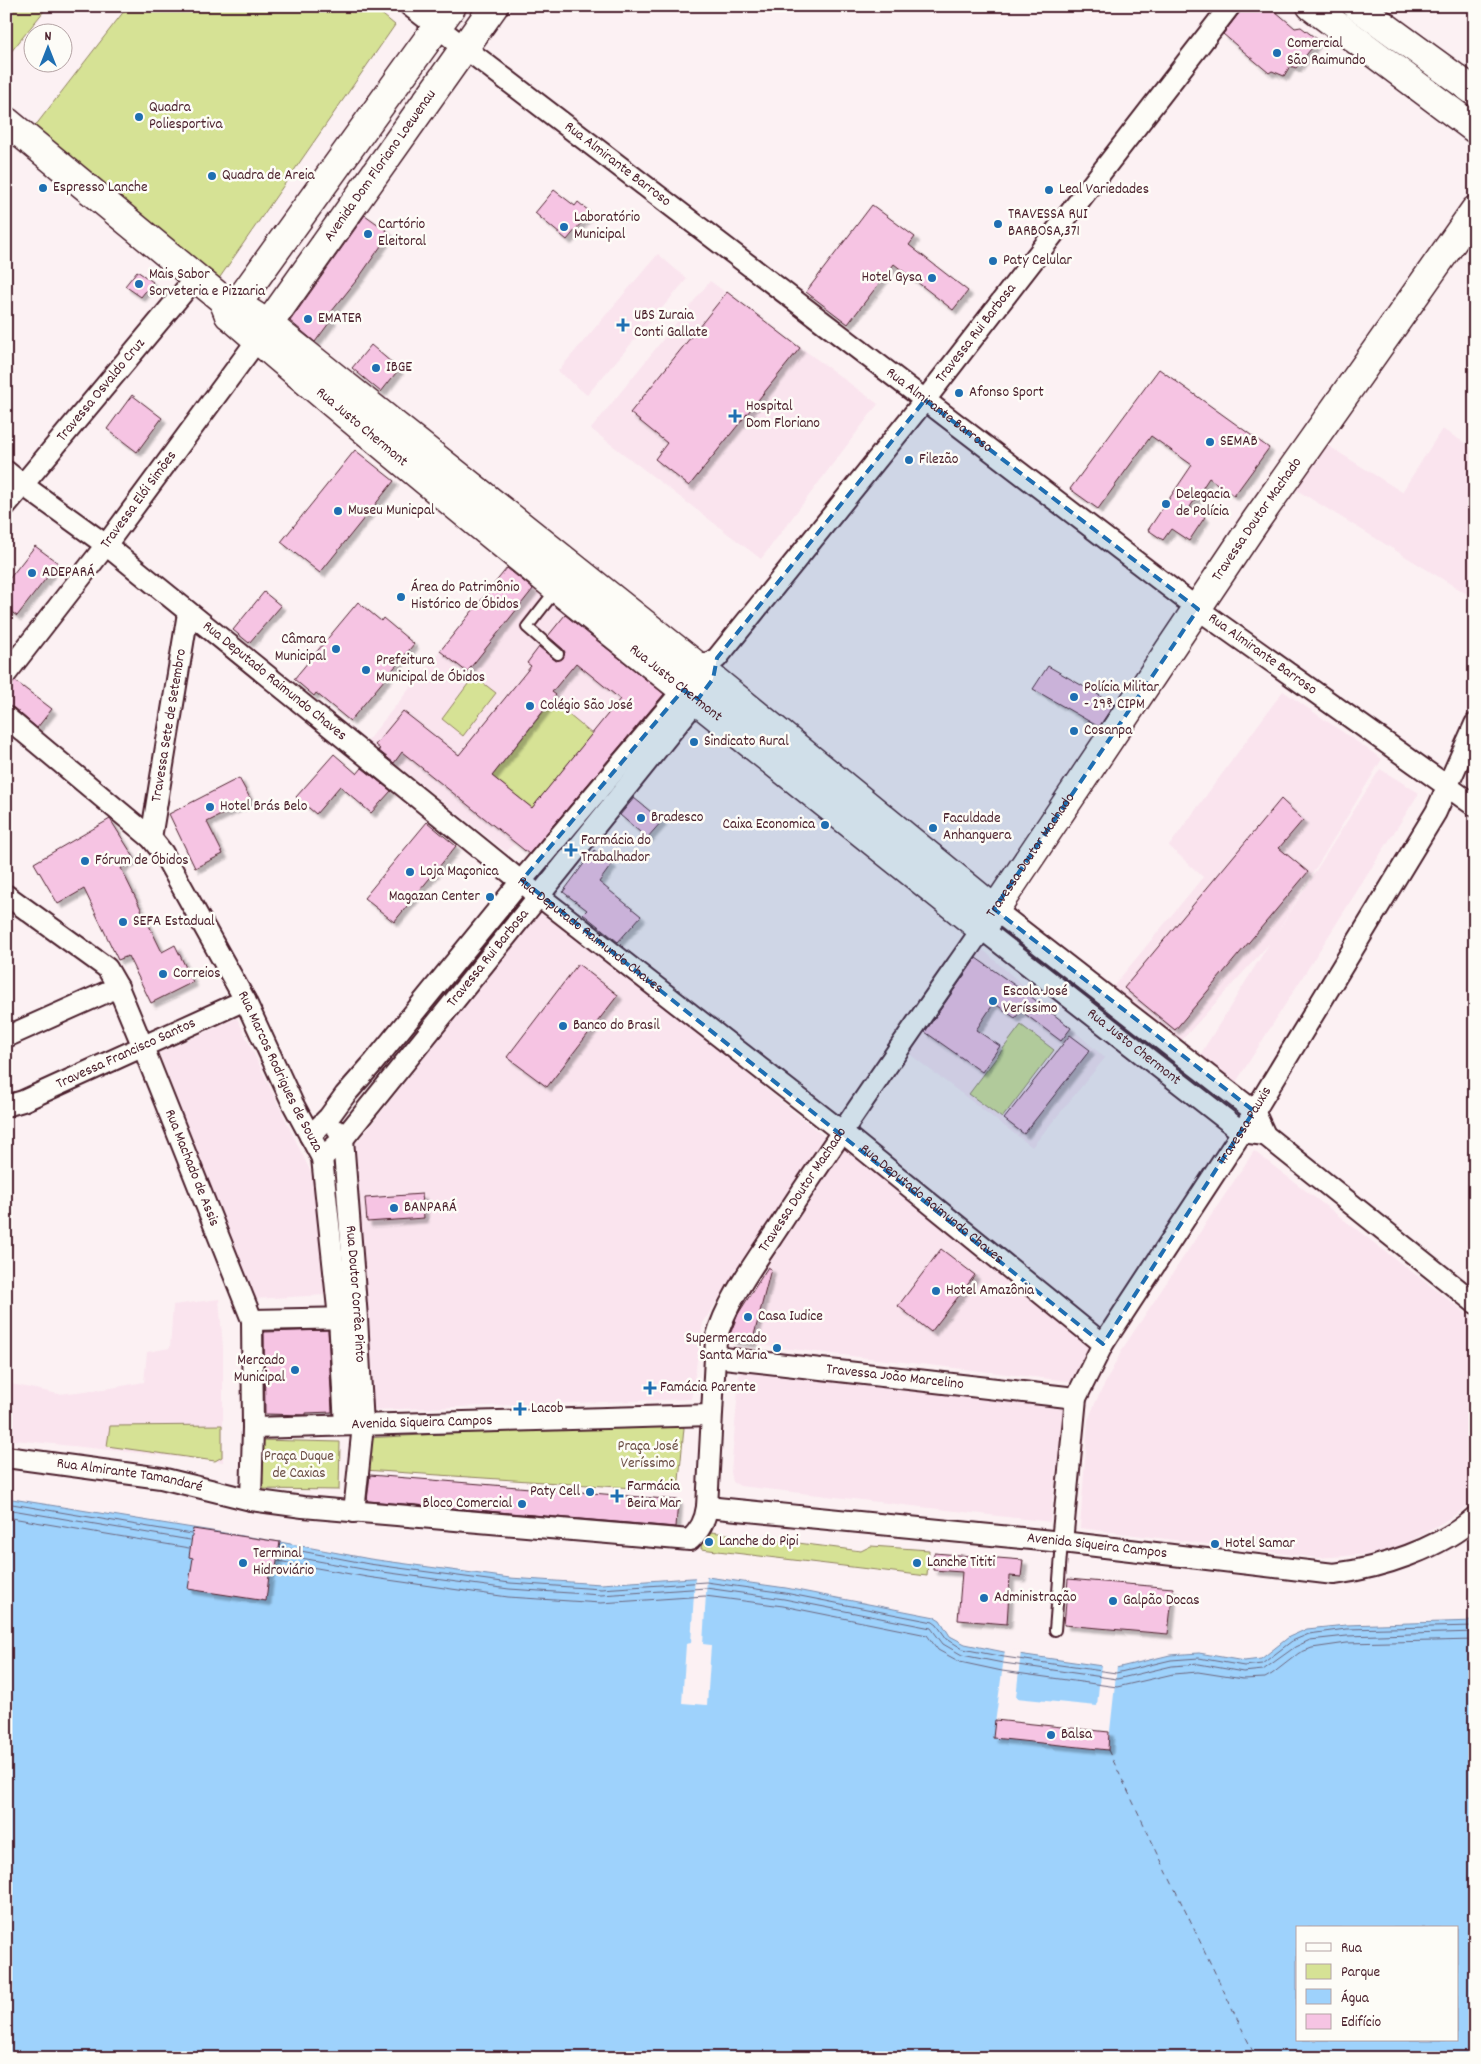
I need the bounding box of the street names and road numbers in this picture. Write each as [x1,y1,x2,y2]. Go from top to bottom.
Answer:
street label: Avenida Dom Floriano Loewenau [319,85,442,247]
street label: Rua Almirante Barroso [559,117,676,213]
street label: Travessa Rui Barbosa [931,278,1023,388]
street label: Travessa Osvaldo Cruz [52,334,151,447]
street label: Rua Almirante Barroso [881,363,997,459]
street label: Rua Justo Chermont [311,382,413,473]
street label: Travessa Elói Simões [95,446,183,554]
street label: Travessa Doutor Machado [1207,453,1308,586]
street label: Rua Almirante Barroso [1203,608,1321,701]
street label: Rua Deputado Raimundo Chaves [197,616,351,747]
street label: Rua Justo Chermont [624,639,727,728]
street label: Travessa Sete de Setembro [146,647,193,804]
street label: Travessa Doutor Machado [981,789,1081,923]
street label: Rua Deputado Raimundo Chaves [512,871,668,999]
street label: Travessa Rui Barbosa [442,904,536,1013]
street label: Rua Marcos Rodrigues de Souza [231,987,328,1157]
street label: Rua Justo Chermont [1082,1004,1186,1091]
street label: Travessa Francisco Santos [53,1013,200,1095]
street label: Travessa Pauxis [1212,1082,1278,1170]
street label: Rua Machado de Assis [158,1106,225,1230]
street label: Travessa Doutor Machado [753,1123,853,1257]
street label: Rua Deputado Raimundo Chaves [855,1139,1008,1270]
street label: Rua Doutor Corrêa Pinto [339,1225,371,1364]
street label: Travessa João Marcelino [825,1359,965,1396]
street label: Avenida Siqueira Campos [351,1410,493,1436]
street label: Rua Almirante Tamandaré [55,1453,205,1499]
street label: Avenida Siqueira Campos [1026,1528,1168,1565]

